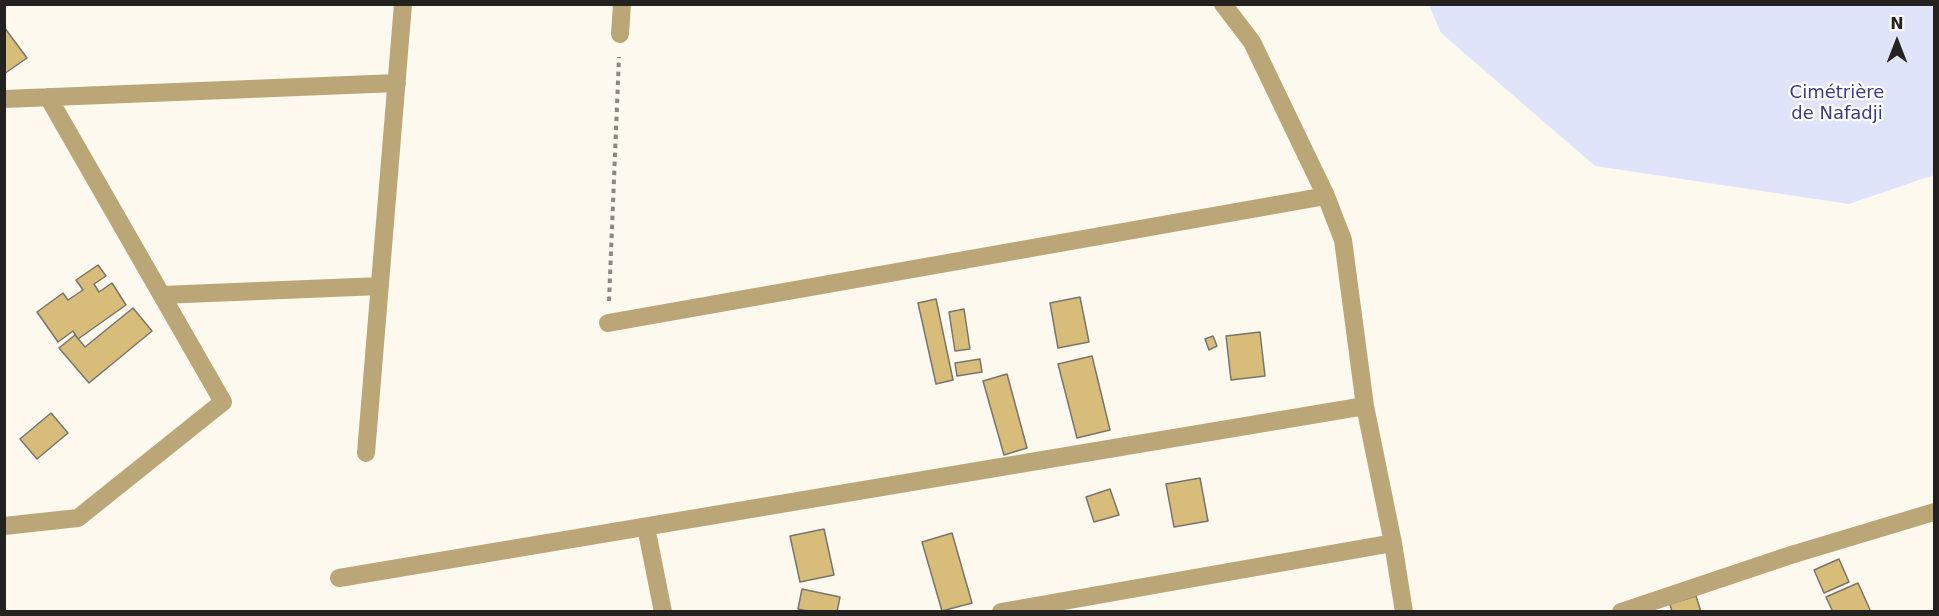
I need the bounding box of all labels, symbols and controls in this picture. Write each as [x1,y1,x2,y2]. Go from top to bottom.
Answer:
north arrow [1867,12,1927,72]
text: N [1890,14,1904,33]
park label: Cimétrière de Nafadji [1790,82,1884,124]

